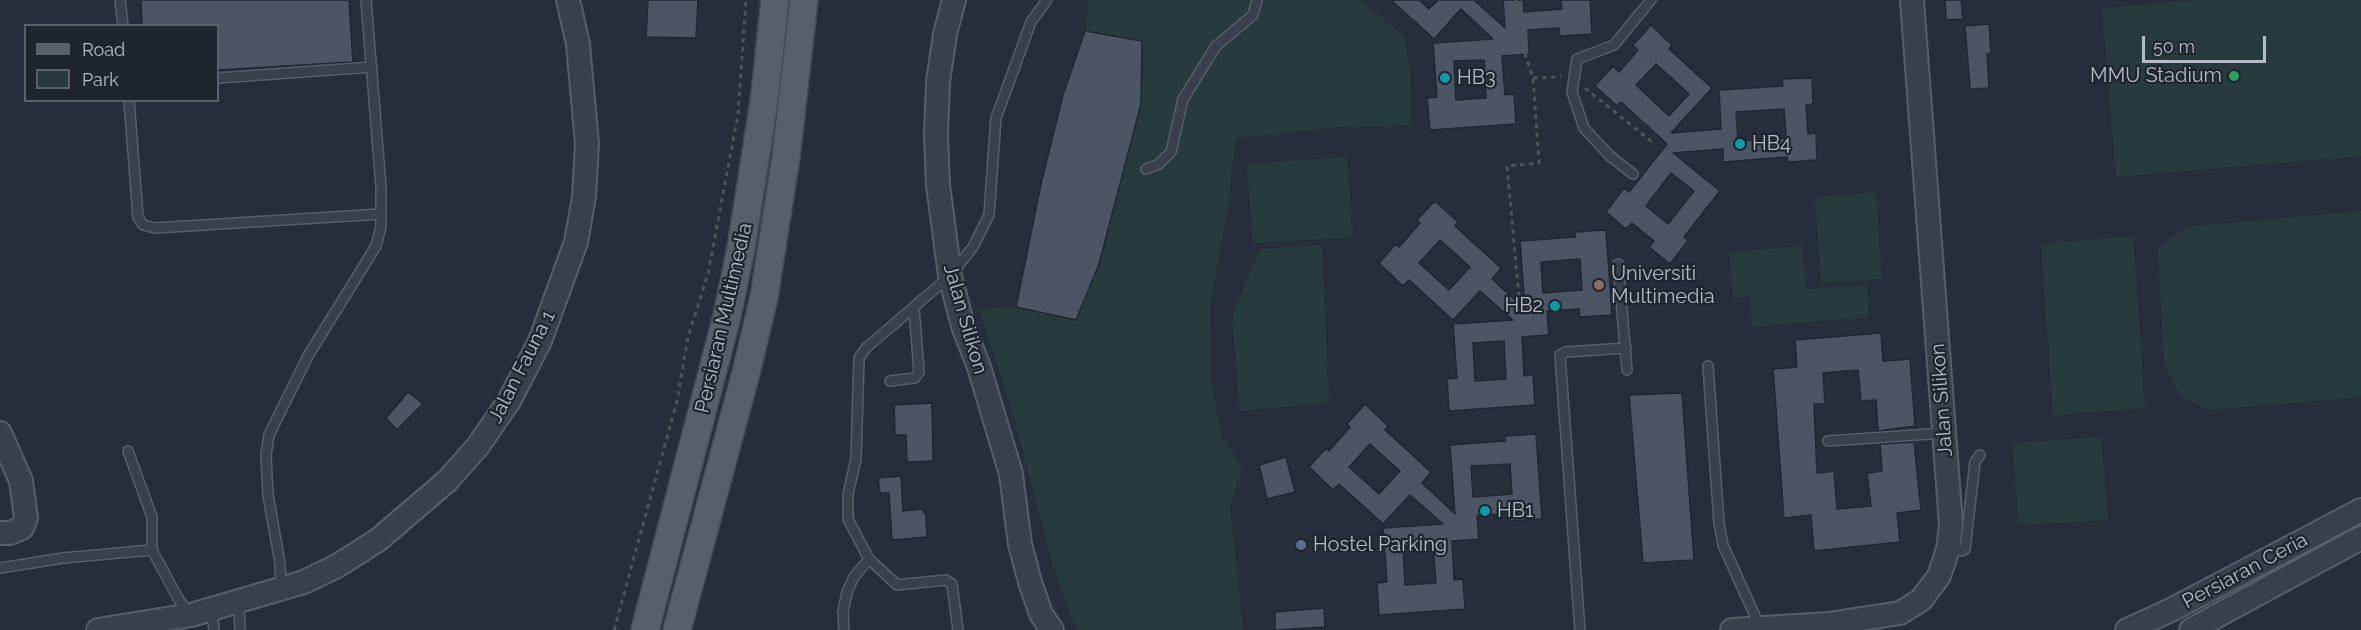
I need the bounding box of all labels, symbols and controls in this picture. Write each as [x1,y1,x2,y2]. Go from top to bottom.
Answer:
legend [24,24,219,102]
scale bar [2145,24,2270,62]
text: 50 m [2153,36,2195,57]
text: Road [82,39,125,60]
place label: MMU Stadium [2090,64,2222,88]
place label: HB3 [1457,66,1496,90]
text: Park [82,69,119,90]
marker: MMU Stadium [2227,69,2241,83]
marker: HB3 [1438,71,1452,85]
place label: HB4 [1752,132,1791,156]
marker: HB4 [1733,137,1747,151]
street label: Persiaran Multimedia [690,221,758,415]
street label: Jalan Silikon [938,261,992,377]
place label: Universiti Multimedia [1611,262,1715,309]
marker: Universiti Multimedia [1592,278,1606,292]
place label: HB2 [1505,294,1543,318]
marker: HB2 [1548,299,1562,313]
street label: Jalan Fauna 1 [483,307,561,427]
street label: Jalan Silikon [1926,343,1958,457]
place label: HB1 [1497,499,1534,523]
marker: HB1 [1478,504,1492,518]
street label: Persiaran Ceria [2178,528,2312,614]
place label: Hostel Parking [1313,533,1447,557]
marker: Hostel Parking [1294,538,1308,552]

